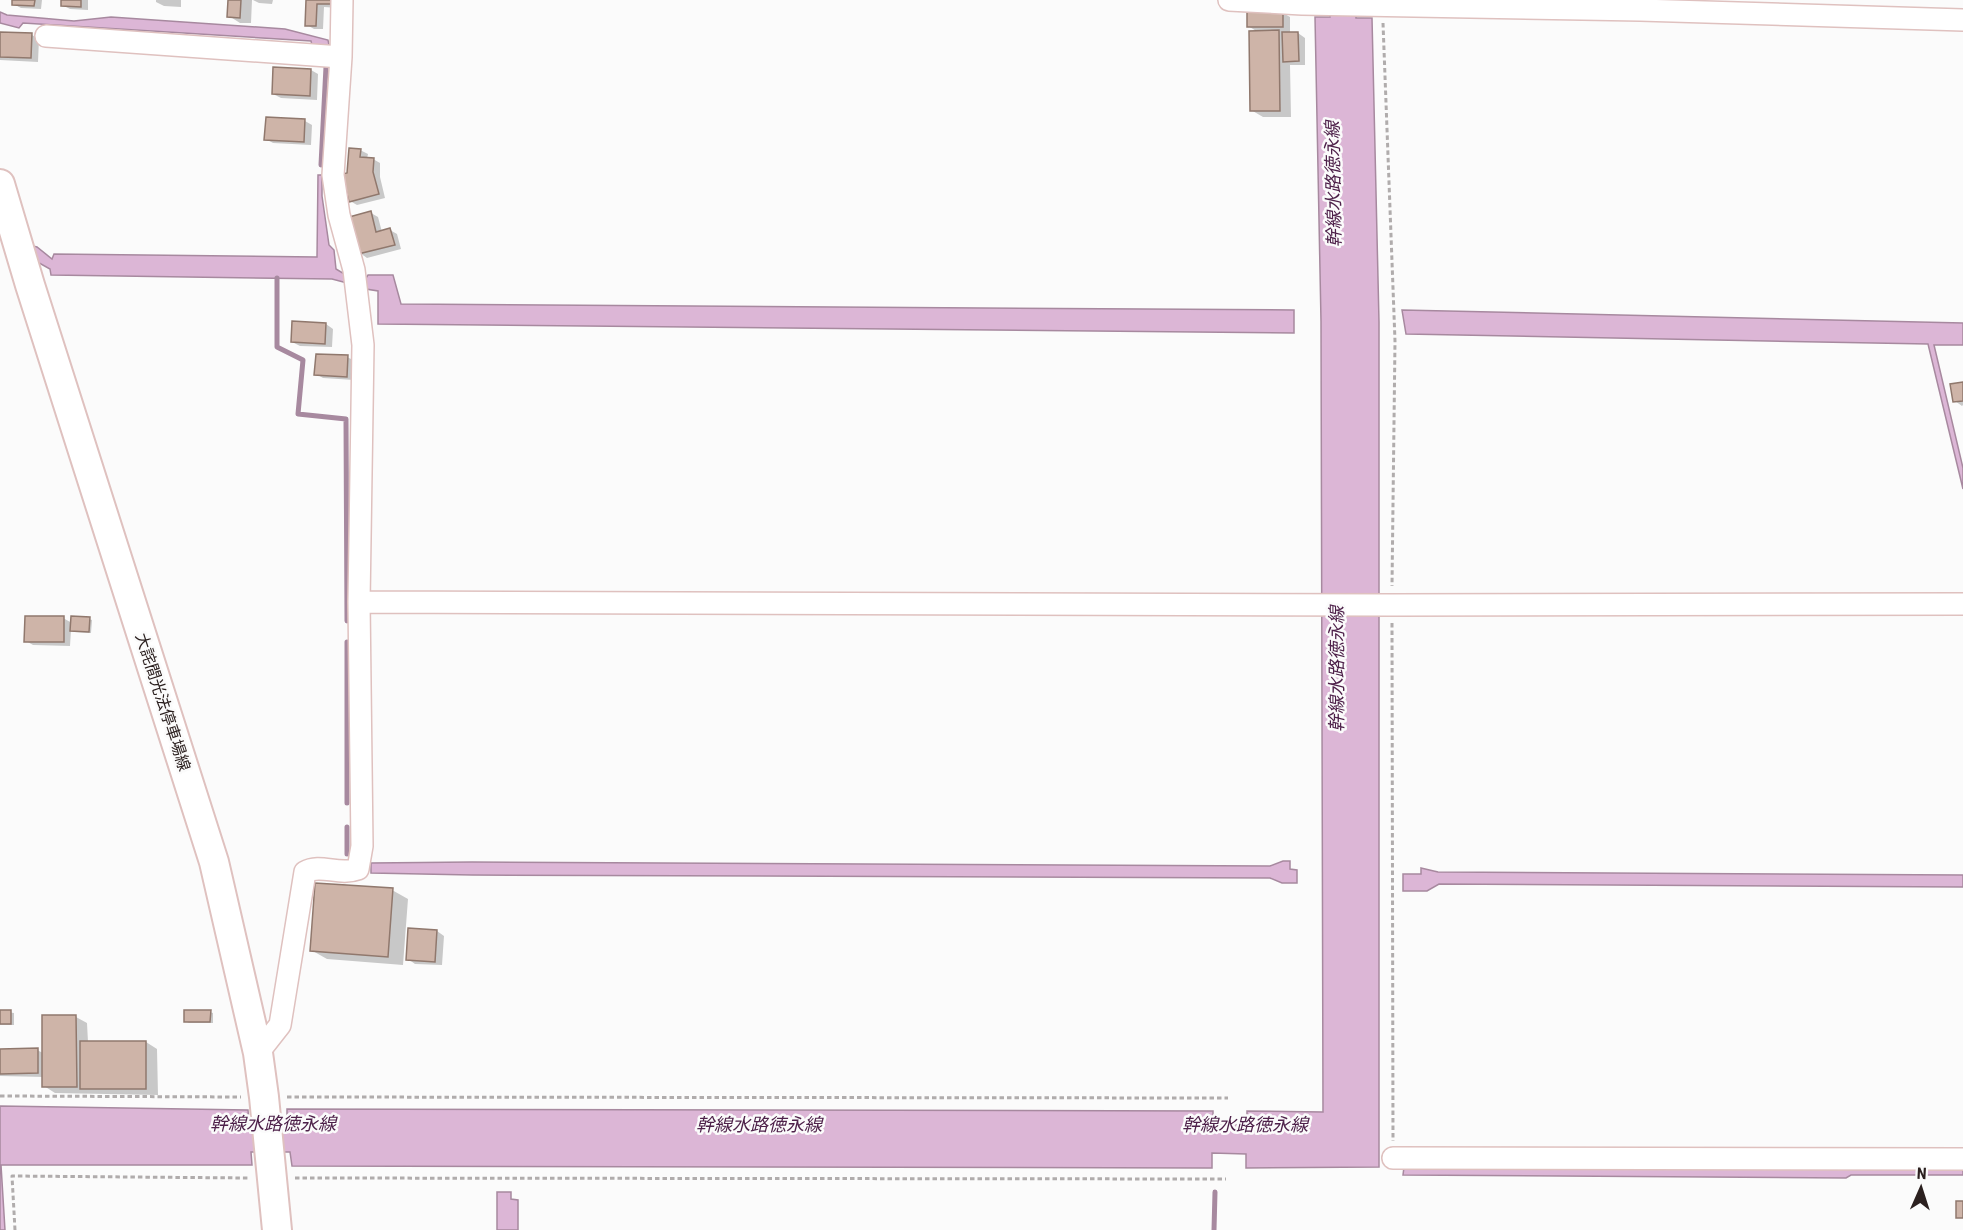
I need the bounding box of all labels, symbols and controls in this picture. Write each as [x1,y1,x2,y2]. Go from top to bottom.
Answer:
water label: 幹線水路徳永線 [1321,119,1345,247]
water label: 幹線水路徳永線 [1326,604,1347,732]
street label: 大詫間光法停車場線 [132,631,194,773]
water label: 幹線水路徳永線 [210,1113,338,1134]
water label: 幹線水路徳永線 [696,1114,824,1135]
water label: 幹線水路徳永線 [1182,1114,1310,1135]
north arrow [1891,1158,1951,1218]
text: N [1916,1164,1927,1183]

